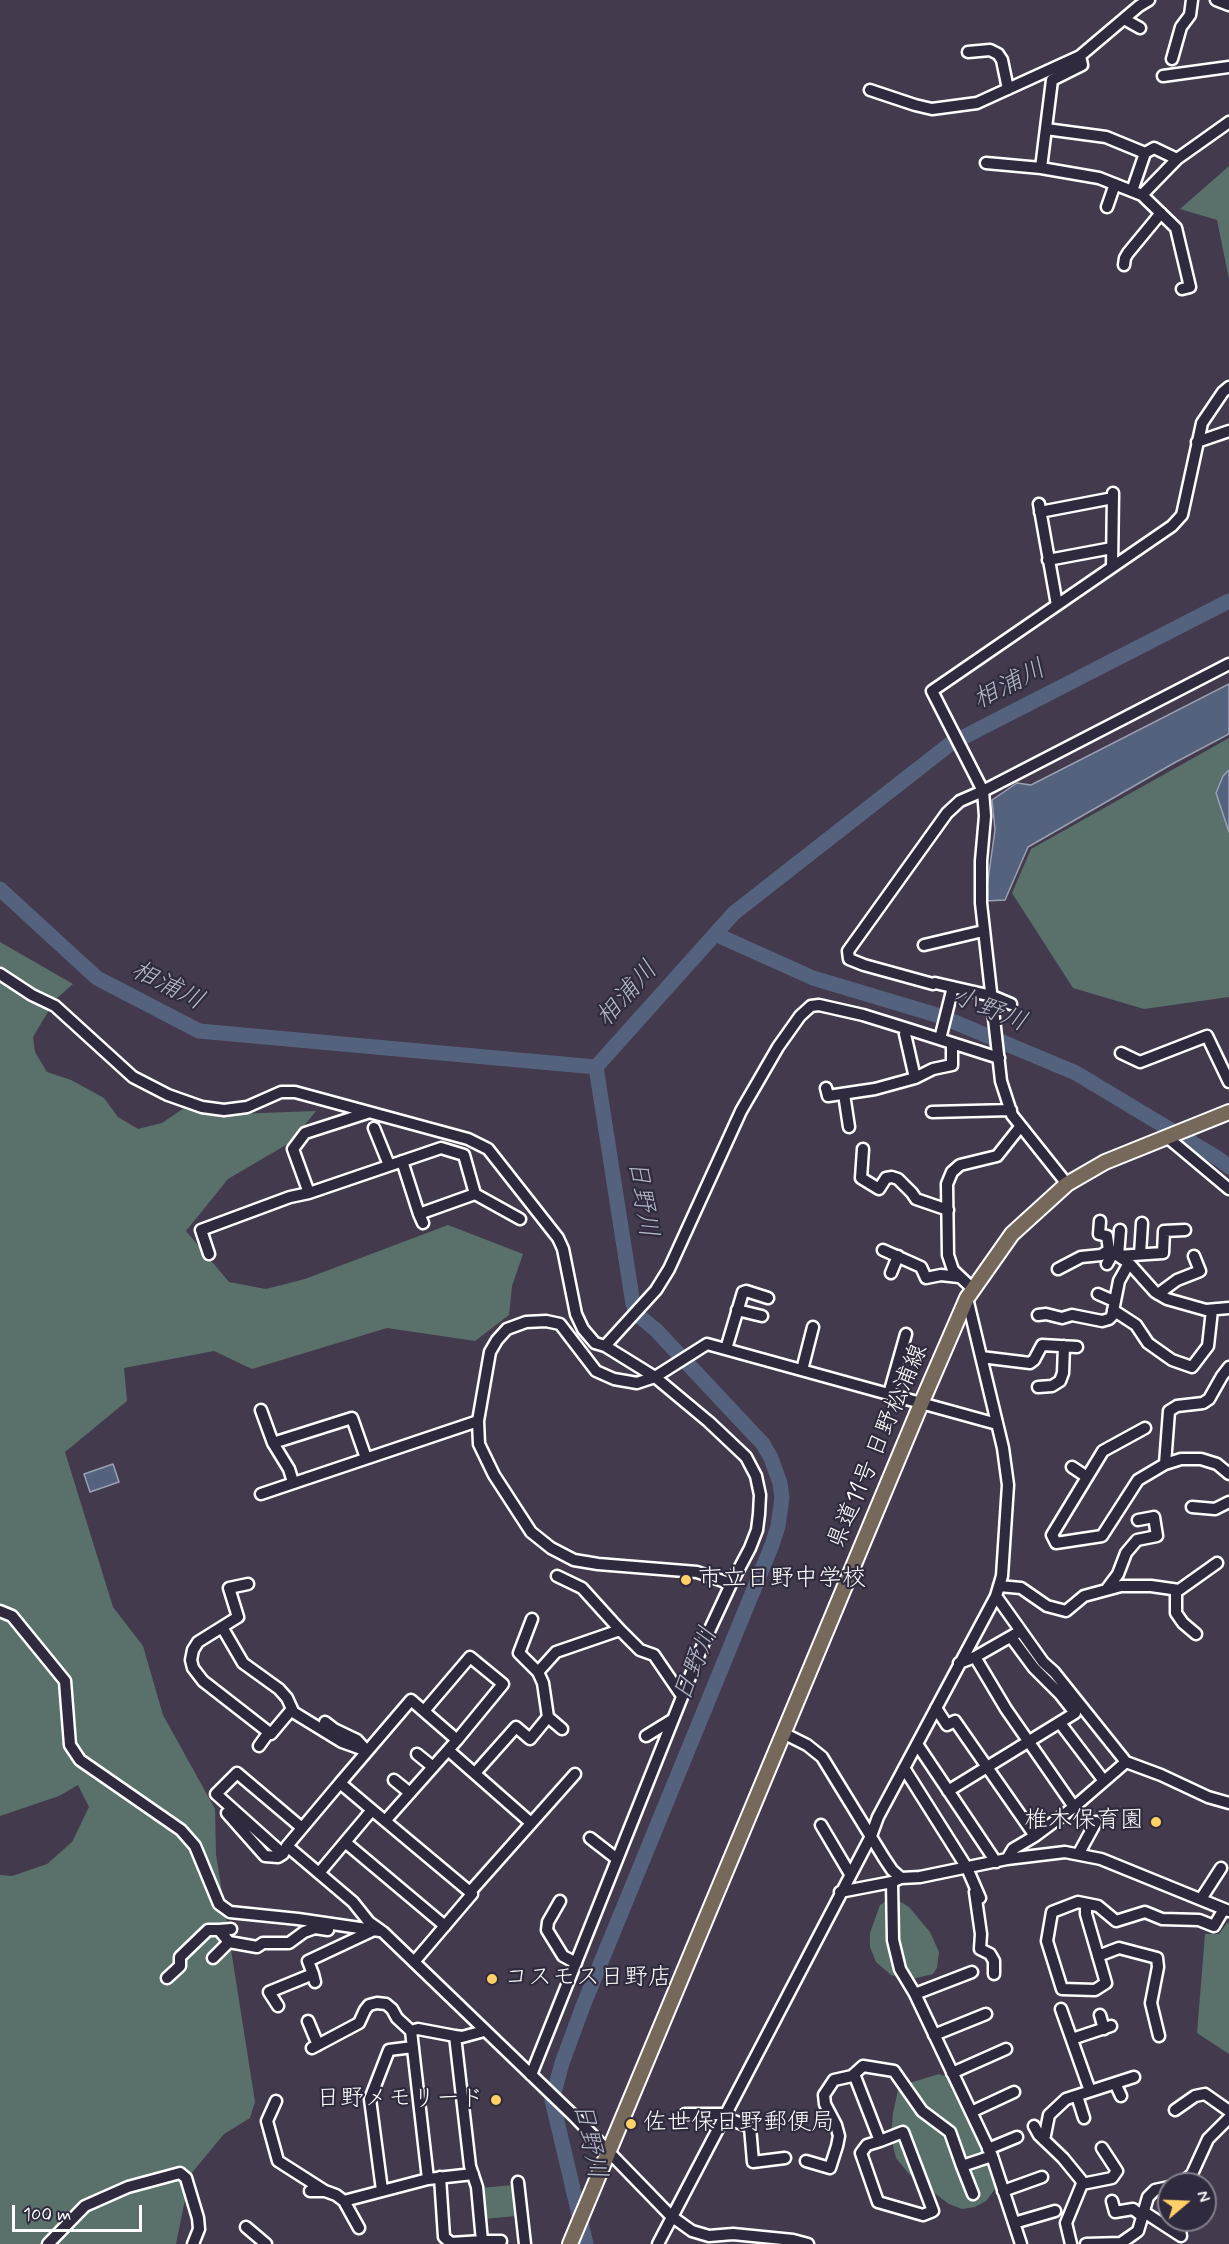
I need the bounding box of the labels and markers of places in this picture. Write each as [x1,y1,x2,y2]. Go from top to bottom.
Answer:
place label: 市立日野中学校 [698,1566,866,1594]
marker: 市立日野中学校 [679,1573,693,1587]
place label: 椎木保育園 [1024,1808,1144,1836]
marker: 椎木保育園 [1149,1815,1163,1829]
place label: コスモス日野店 [504,1965,672,1993]
marker: コスモス日野店 [485,1972,499,1986]
place label: 日野メモリード [316,2086,484,2114]
marker: 日野メモリード [489,2093,503,2107]
place label: 佐世保日野郵便局 [643,2110,835,2138]
marker: 佐世保日野郵便局 [624,2117,638,2131]

